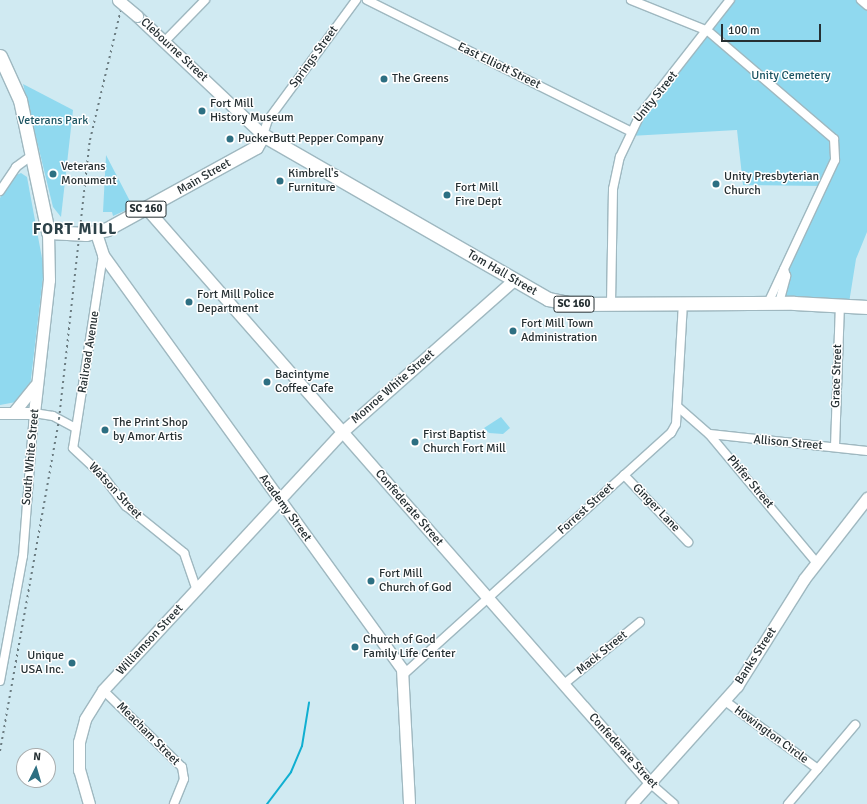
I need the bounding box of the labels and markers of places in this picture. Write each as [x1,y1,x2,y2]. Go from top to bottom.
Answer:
place label: The Greens [392,72,449,86]
marker: The Greens [379,74,389,84]
place label: Fort Mill History Museum [210,97,294,125]
marker: Fort Mill History Museum [197,106,207,116]
place label: PuckerButt Pepper Company [238,132,384,146]
marker: PuckerButt Pepper Company [225,134,235,144]
place label: Veterans Monument [61,160,116,188]
place label: Kimbrell's Furniture [288,167,339,195]
marker: Veterans Monument [48,169,58,179]
place label: Unity Presbyterian Church [724,170,819,198]
marker: Kimbrell's Furniture [275,176,285,186]
marker: Unity Presbyterian Church [711,179,721,189]
place label: Fort Mill Fire Dept [455,181,502,209]
marker: Fort Mill Fire Dept [442,190,452,200]
place label: Fort Mill Police Department [197,288,274,316]
marker: Fort Mill Police Department [184,297,194,307]
place label: Fort Mill Town Administration [521,317,597,345]
marker: Fort Mill Town Administration [508,326,518,336]
place label: Bacintyme Coffee Cafe [275,368,334,396]
marker: Bacintyme Coffee Cafe [262,377,272,387]
place label: The Print Shop by Amor Artis [113,416,188,444]
marker: The Print Shop by Amor Artis [100,425,110,435]
place label: First Baptist Church Fort Mill [423,428,506,456]
marker: First Baptist Church Fort Mill [410,437,420,447]
place label: Fort Mill Church of God [379,567,451,595]
marker: Fort Mill Church of God [366,576,376,586]
place label: Church of God Family Life Center [363,633,455,661]
marker: Church of God Family Life Center [350,642,360,652]
place label: Unique USA Inc. [20,649,64,677]
marker: Unique USA Inc. [67,658,77,668]

